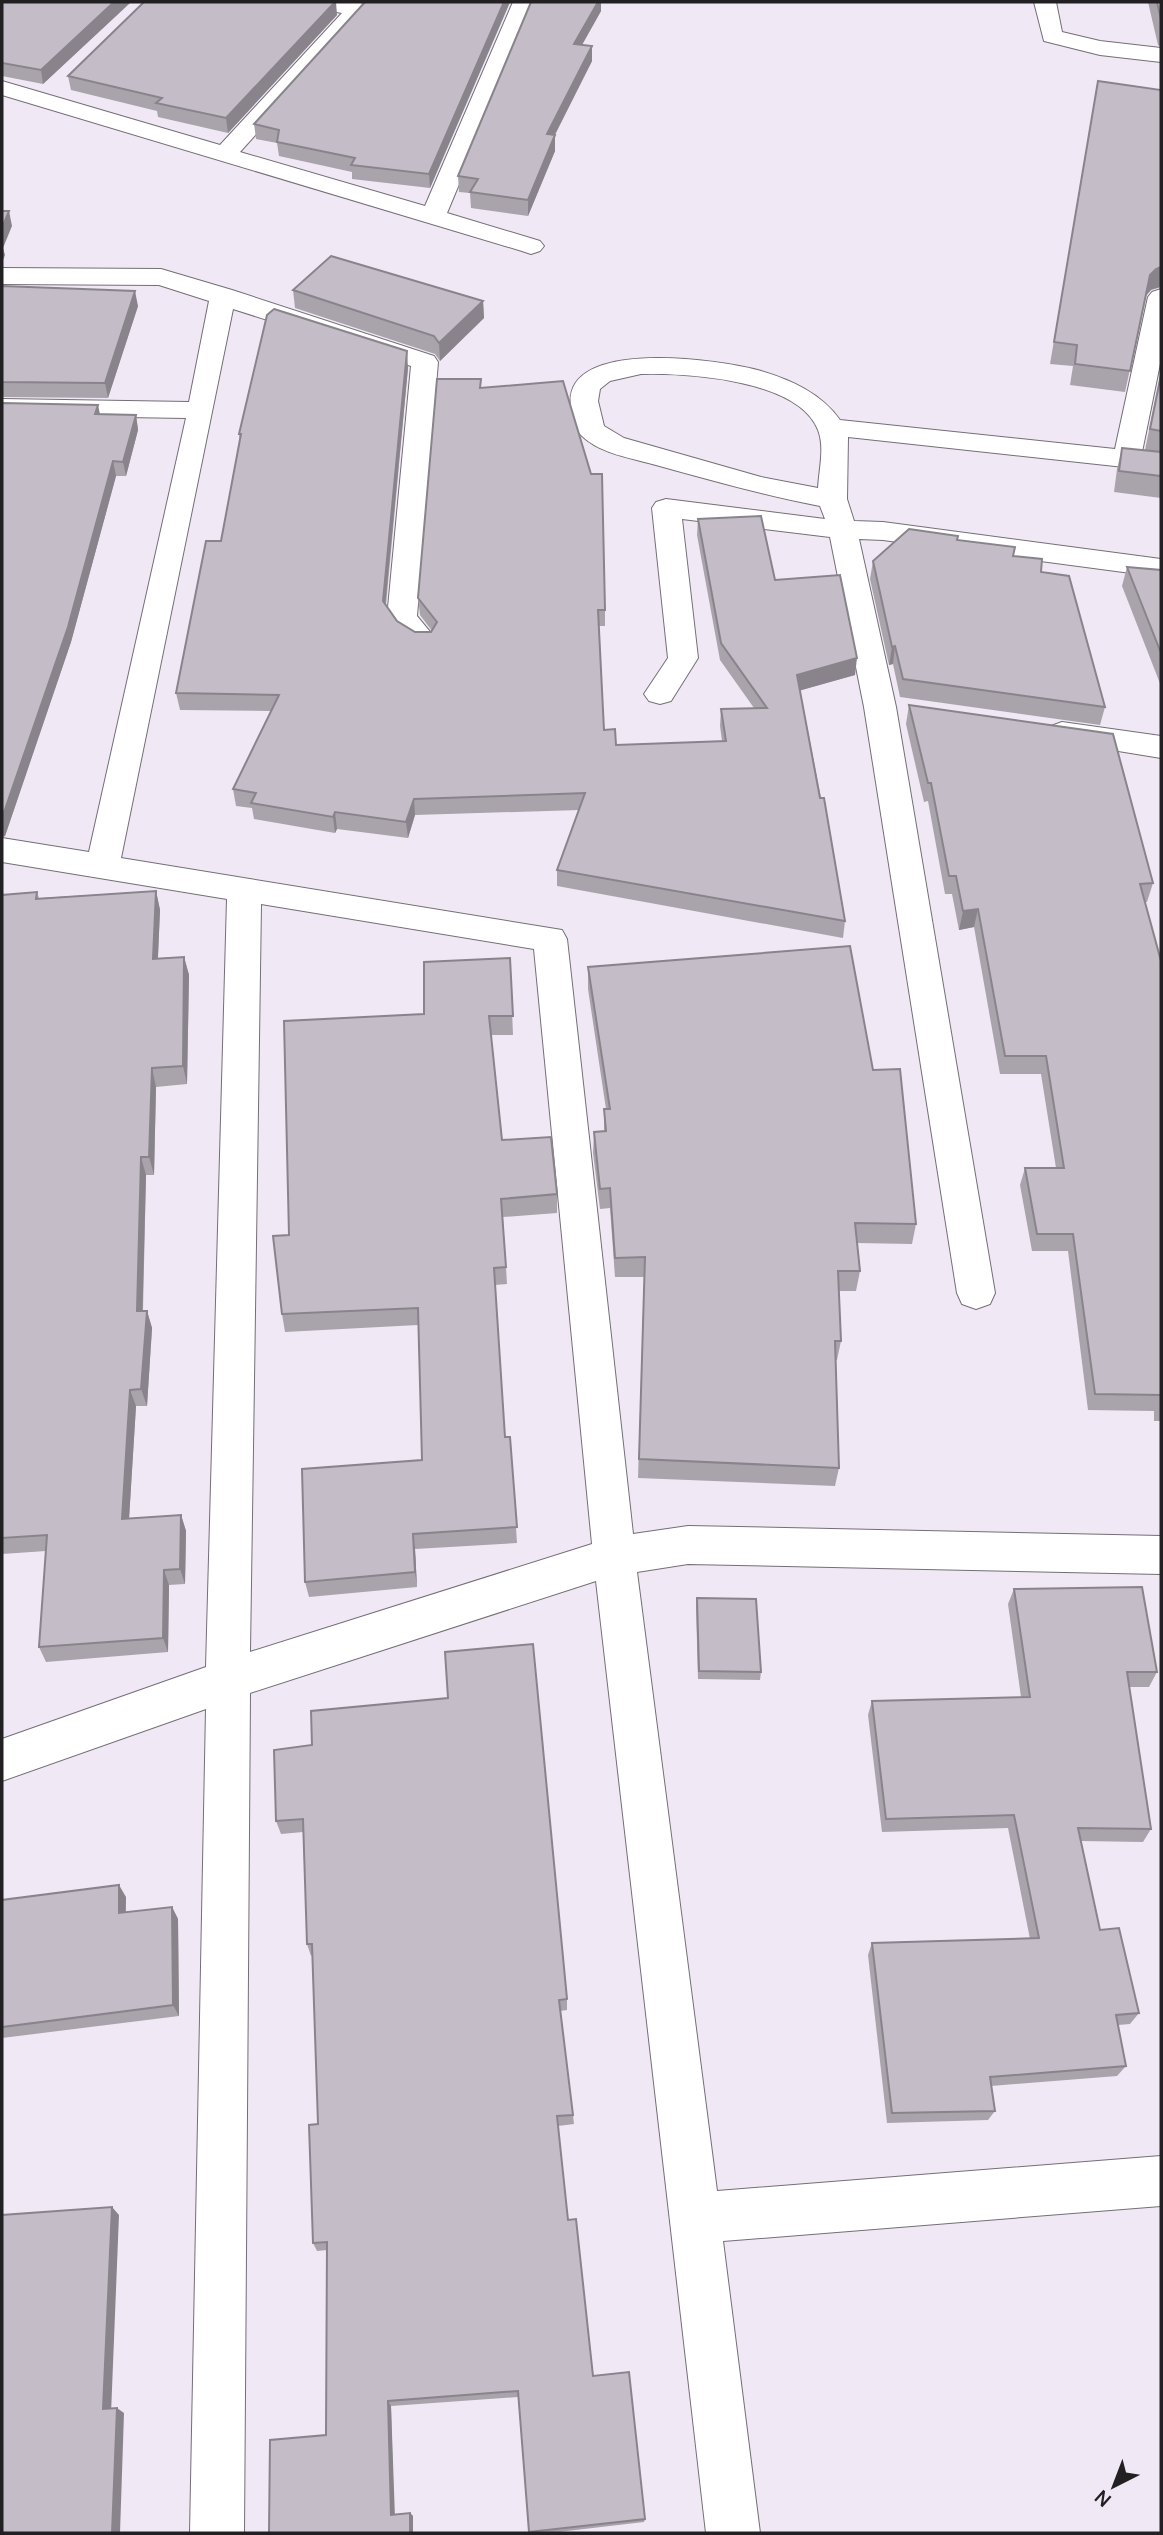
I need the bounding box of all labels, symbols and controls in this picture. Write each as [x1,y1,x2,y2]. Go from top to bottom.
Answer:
north arrow [1079,2451,1149,2521]
text: N [1089,2484,1116,2513]

